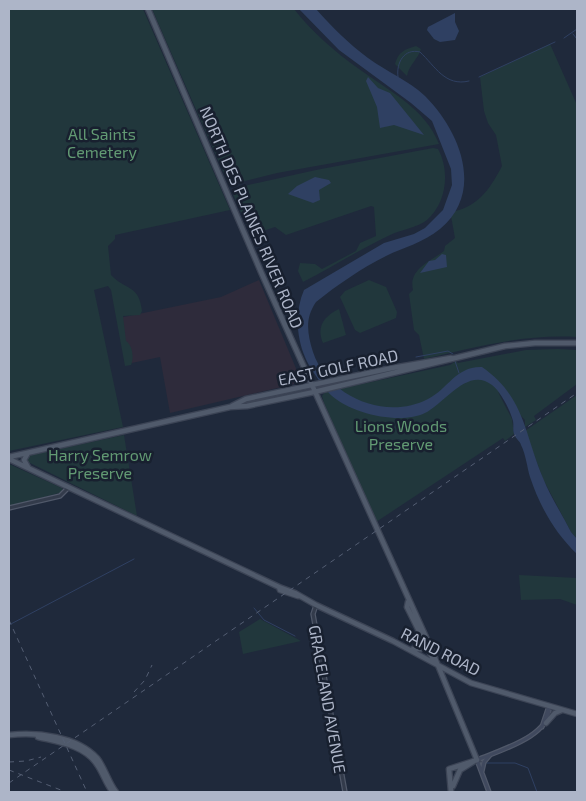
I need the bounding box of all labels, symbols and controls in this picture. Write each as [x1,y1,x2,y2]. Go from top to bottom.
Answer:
street label: NORTH DES PLAINES RIVER ROAD [197,103,307,331]
park label: All Saints Cemetery [67,124,137,161]
street label: EAST GOLF ROAD [276,345,400,389]
park label: Lions Woods Preserve [355,416,447,453]
park label: Harry Semrow Preserve [48,445,152,482]
street label: GRACELAND AVENUE [306,623,350,775]
street label: RAND ROAD [398,623,484,679]

